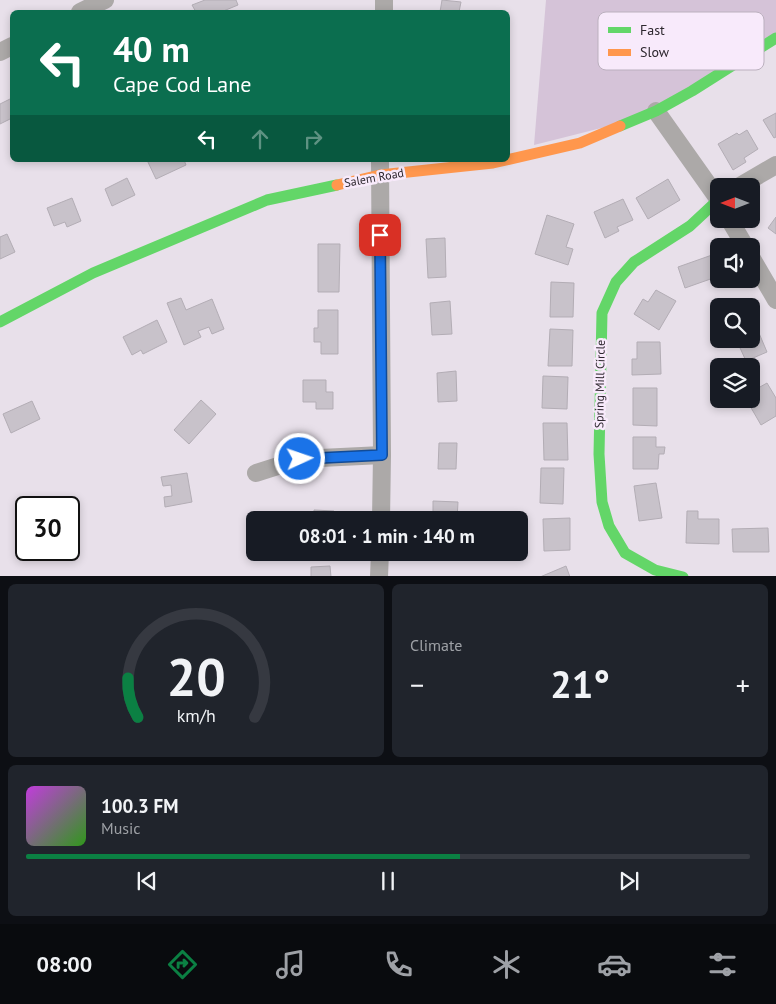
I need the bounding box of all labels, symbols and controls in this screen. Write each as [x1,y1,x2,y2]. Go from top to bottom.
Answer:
legend [598,12,764,70]
text: Fast [640,21,665,39]
text: 40 m [113,26,190,72]
icon: left [30,30,95,95]
text: Slow [640,43,670,61]
text: Cape Cod Lane [113,70,251,98]
icon: left [193,125,221,153]
icon: ahead [246,125,274,153]
icon: right [299,125,327,153]
street label: Salem Road [343,165,405,190]
north arrow [710,178,760,228]
map controls [710,178,760,408]
pin [359,214,401,256]
icon: arrive [366,221,394,249]
button: sound [710,238,760,288]
button: search [710,298,760,348]
street label: Spring Mill Circle [591,340,608,428]
button: layers [710,358,760,408]
position arrow [273,432,325,484]
speed limit sign: 30 [15,496,80,561]
text: 08:01 · 1 min · 140 m [299,524,475,548]
text: Climate [410,635,462,655]
text: 20 [167,643,225,710]
text: 21° [550,659,610,708]
text: − [410,666,424,703]
text: + [736,666,750,703]
text: km/h [176,704,216,727]
text: 100.3 FM [101,794,178,818]
text: Music [101,818,141,838]
icon: previous [133,867,161,895]
icon: pause [374,867,402,895]
icon: next [615,867,643,895]
icon: directions [165,947,200,982]
icon: music [273,947,308,982]
icon: phone [381,947,416,982]
icon: climate [489,947,524,982]
icon: car [597,947,632,982]
icon: filters [705,947,740,982]
text: 08:00 [36,950,92,978]

